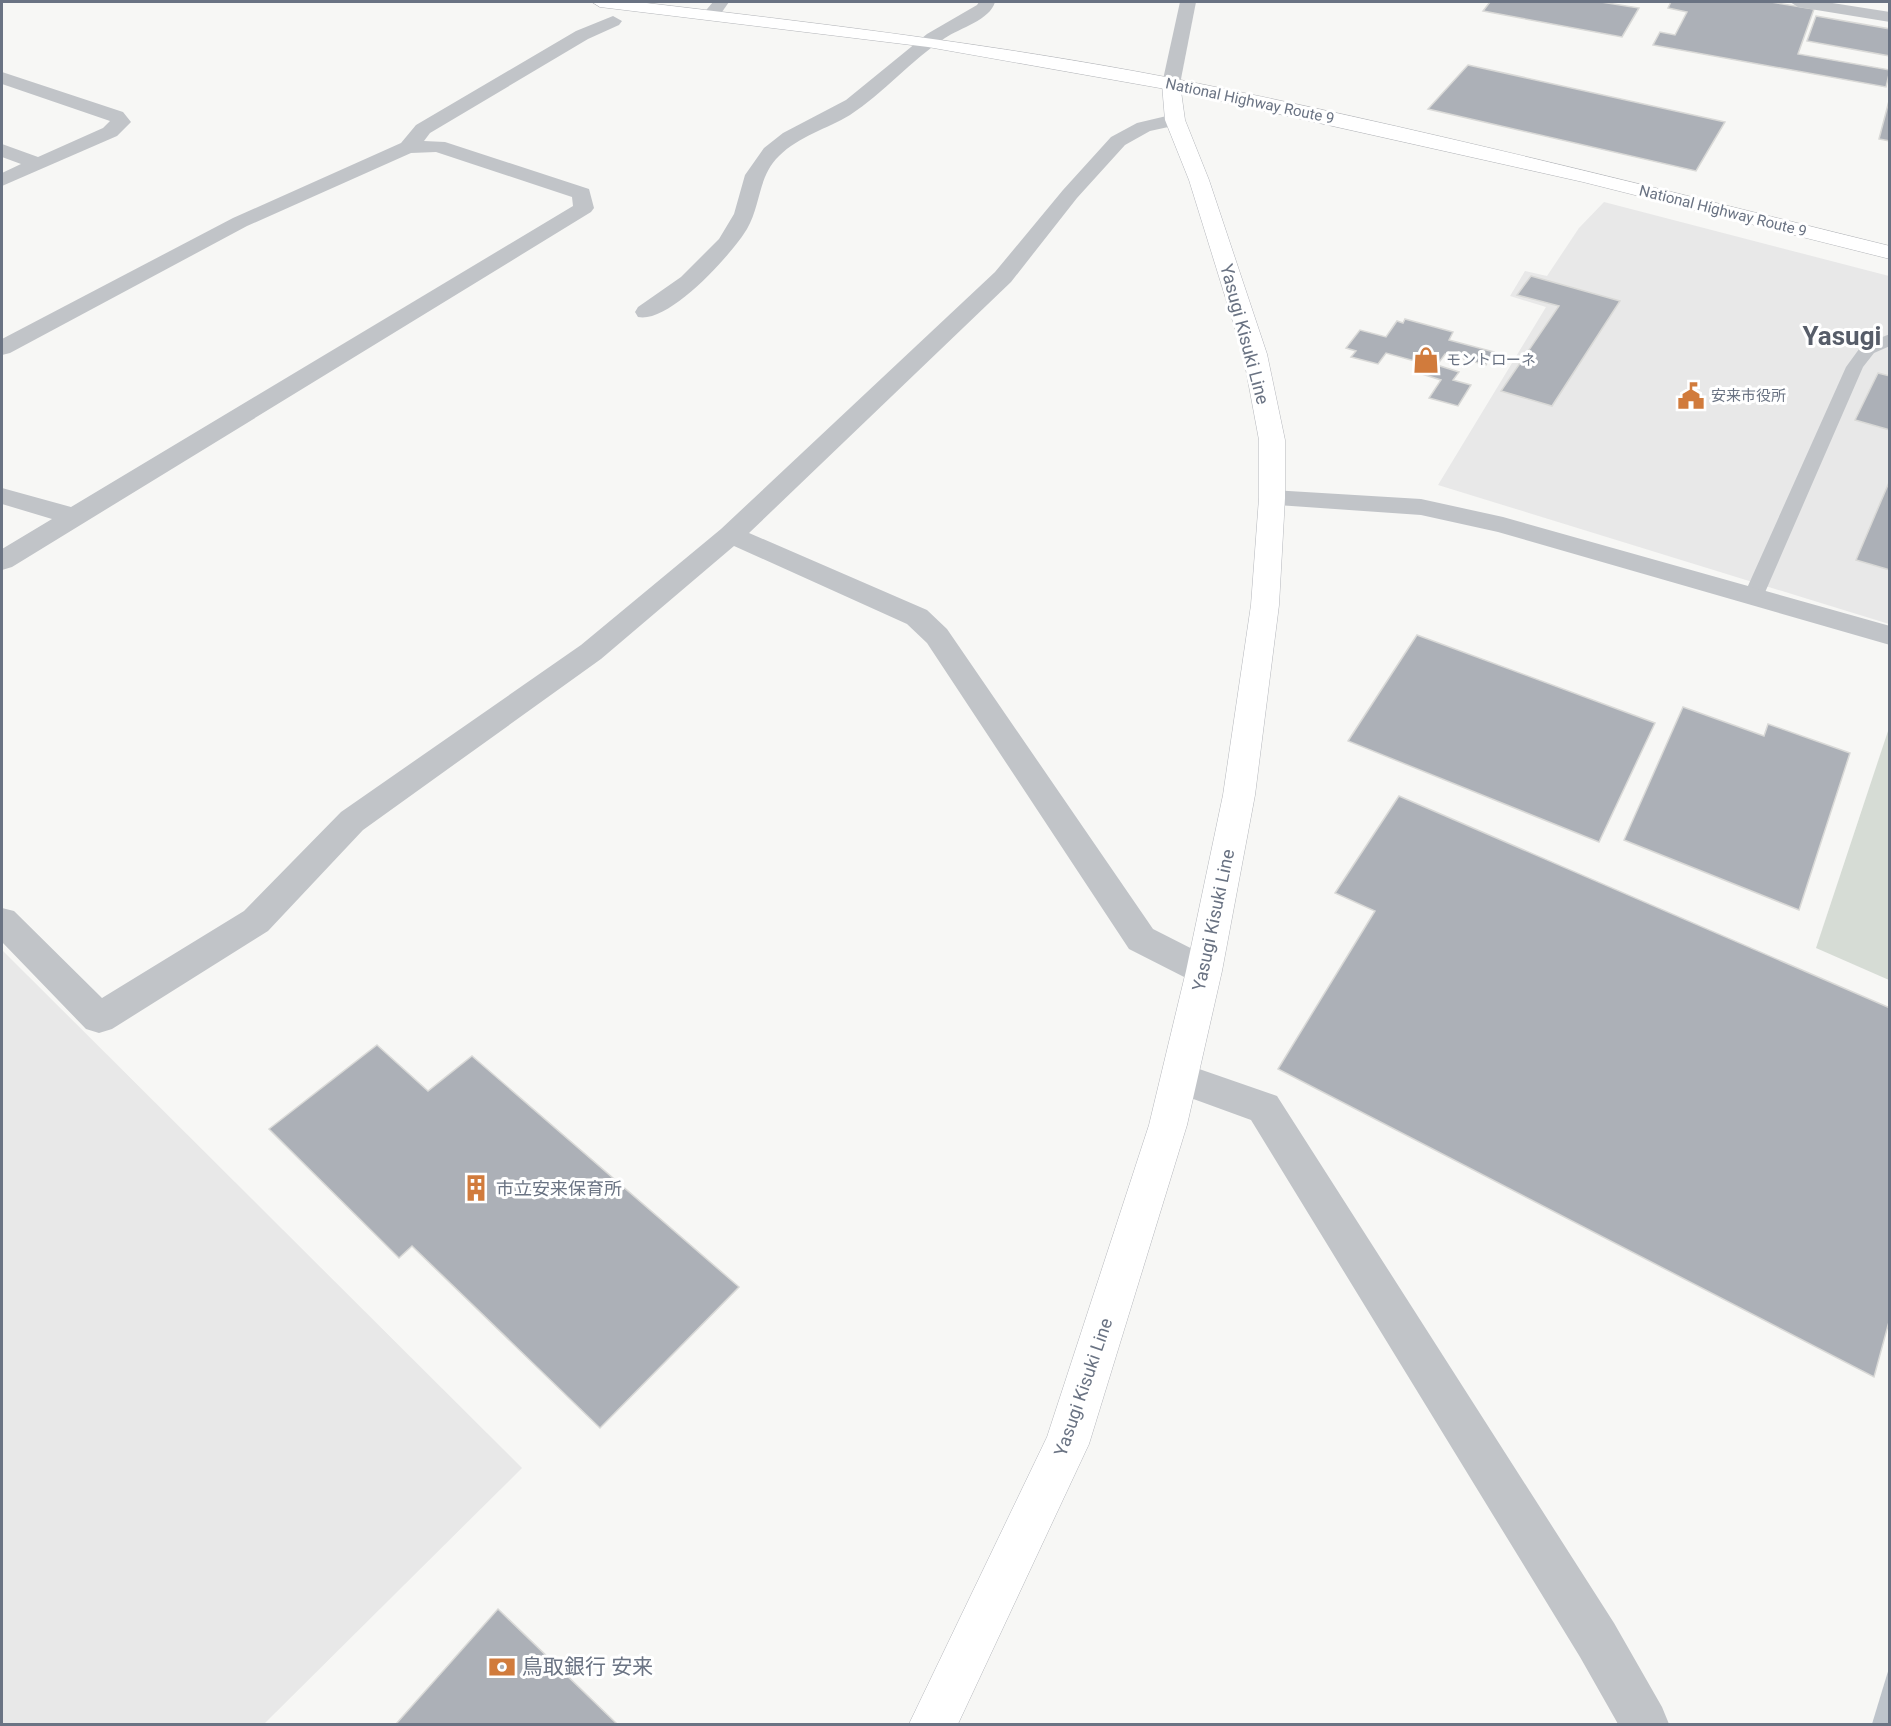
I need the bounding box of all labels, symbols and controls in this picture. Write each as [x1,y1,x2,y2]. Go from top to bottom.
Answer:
street label: National Highway Route 9 [1164,74,1336,128]
street label: National Highway Route 9 [1637,181,1809,241]
street label: Yasugi Kisuki Line [1216,261,1274,407]
district label: Yasugi [1803,321,1881,351]
shop icon: モントローネ [1411,345,1441,375]
place label: モントローネ [1446,351,1536,369]
public building icon: 安来市役所 [1676,381,1706,411]
place label: 安来市役所 [1711,387,1786,405]
street label: Yasugi Kisuki Line [1188,847,1238,993]
building icon: 市立安来保育所 [461,1173,491,1203]
place label: 市立安来保育所 [496,1178,622,1199]
street label: Yasugi Kisuki Line [1050,1315,1116,1459]
bank icon: 鳥取銀行 安来 [487,1652,517,1682]
place label: 鳥取銀行 安来 [522,1655,653,1679]

